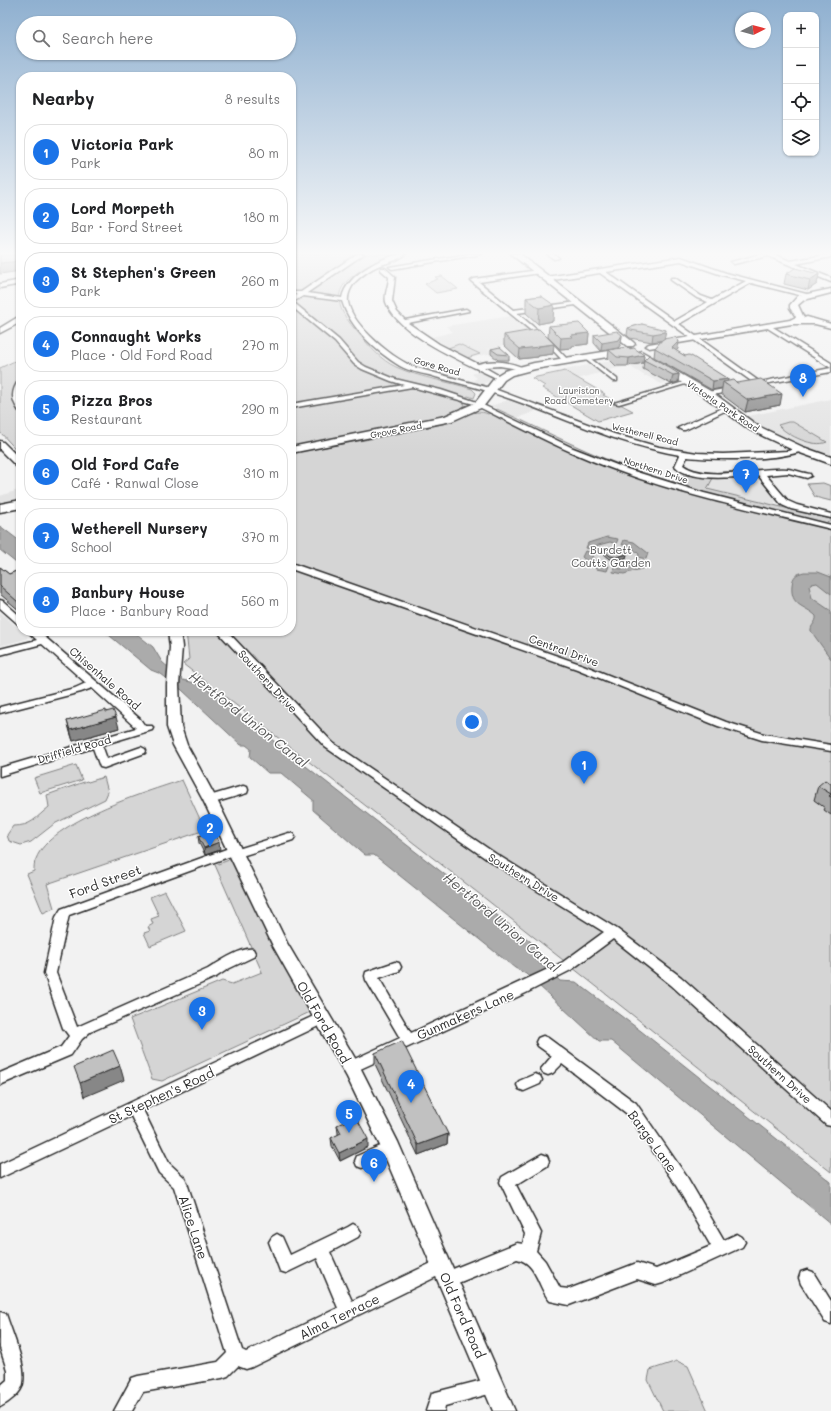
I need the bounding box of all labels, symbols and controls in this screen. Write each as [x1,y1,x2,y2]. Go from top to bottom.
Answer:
north arrow [735,12,771,48]
map controls [783,12,819,156]
button: + [783,12,819,48]
search box [16,16,296,60]
icon: search [30,27,52,49]
text: Search here [62,28,153,48]
button: − [783,48,819,84]
button: locate [783,84,819,120]
text: Nearby [32,87,94,109]
text: 8 results [225,90,280,107]
button: layers [783,120,819,156]
text: Victoria Park [71,134,174,154]
text: 1 [43,144,49,161]
text: 80 m [249,144,279,161]
text: Park [71,154,100,171]
text: Lord Morpeth [71,198,174,218]
text: 2 [42,208,50,225]
text: 180 m [243,208,279,225]
text: Bar · Ford Street [71,218,183,235]
text: St Stephen's Green [71,262,216,282]
text: 3 [42,272,50,289]
text: 260 m [241,272,279,289]
text: Park [71,282,100,299]
text: Connaught Works [71,326,201,346]
text: 4 [42,336,50,353]
text: 270 m [242,336,279,353]
text: Place · Old Ford Road [71,346,212,363]
street label: Gore Road [413,354,462,378]
pin: 8 [790,364,816,397]
street label: Victoria Park Road [685,378,761,434]
park label: Lauriston Road Cemetery [545,385,614,406]
text: Pizza Bros [71,390,152,410]
text: 5 [42,400,50,417]
text: 290 m [242,400,279,417]
text: Restaurant [71,410,142,427]
street label: Grove Road [369,420,423,440]
street label: Wetherell Road [611,420,680,448]
text: Old Ford Cafe [71,454,179,474]
street label: Northern Drive [622,454,690,486]
pin: 7 [733,460,759,493]
text: 6 [42,464,50,481]
text: 310 m [243,464,279,481]
text: Café · Ranwal Close [71,474,199,491]
text: Wetherell Nursery [71,518,208,538]
text: 7 [42,528,50,545]
text: 370 m [242,528,279,545]
text: School [71,538,112,555]
park label: Burdett Coutts Garden [571,542,651,570]
text: Banbury House [71,582,185,602]
text: 8 [42,592,50,609]
text: 560 m [241,592,279,609]
text: Place · Banbury Road [71,602,209,619]
street label: Central Drive [527,630,601,670]
street label: Chisenhale Road [66,643,144,713]
street label: Southern Drive [235,646,301,716]
water label: Hertford Union Canal [185,666,313,772]
your location [462,712,482,732]
street label: Driffield Road [35,731,113,767]
pin: 1 [571,751,597,784]
pin: 2 [197,814,223,847]
street label: Southern Drive [486,849,562,905]
street label: Ford Street [67,860,144,902]
water label: Hertford Union Canal [440,868,565,977]
street label: Old Ford Road [294,978,354,1066]
street label: Gunmakers Lane [414,985,516,1043]
pin: 3 [189,997,215,1030]
street label: Southern Drive [745,1041,815,1107]
street label: St Stephen's Road [105,1063,217,1127]
pin: 4 [398,1070,424,1103]
pin: 5 [336,1100,362,1133]
street label: Barge Lane [625,1107,681,1175]
pin: 6 [361,1149,387,1182]
street label: Alice Lane [176,1193,212,1261]
street label: Old Ford Road [436,1269,490,1361]
street label: Alma Terrace [296,1289,382,1343]

